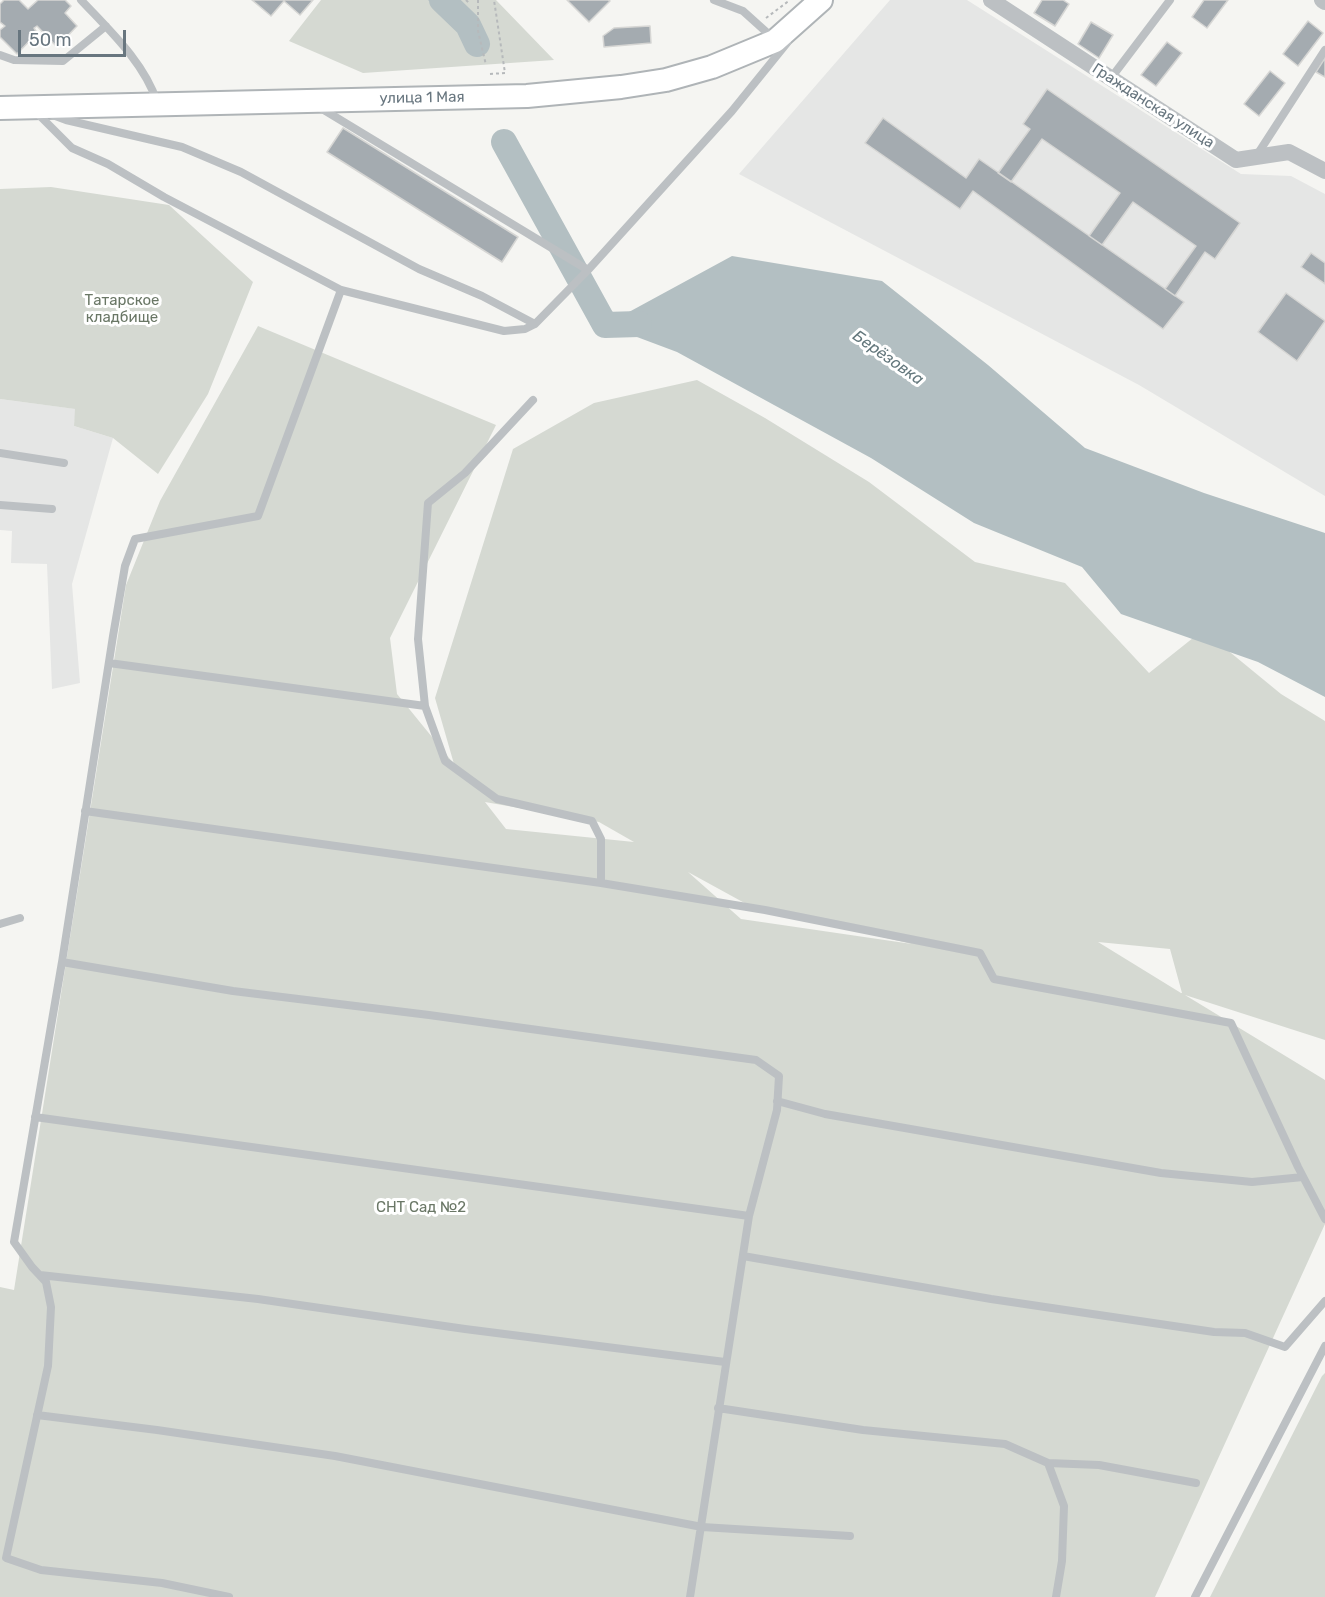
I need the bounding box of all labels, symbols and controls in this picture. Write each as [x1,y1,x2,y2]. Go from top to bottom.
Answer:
scale bar [21,18,129,56]
text: 50 m [29,29,72,51]
street label: Гражданская улица [1089,60,1217,152]
street label: улица 1 Мая [379,88,465,108]
park label: Татарское кладбище [85,292,159,327]
water label: Берёзовка [849,327,927,389]
park label: СНТ Сад №2 [376,1199,466,1217]

